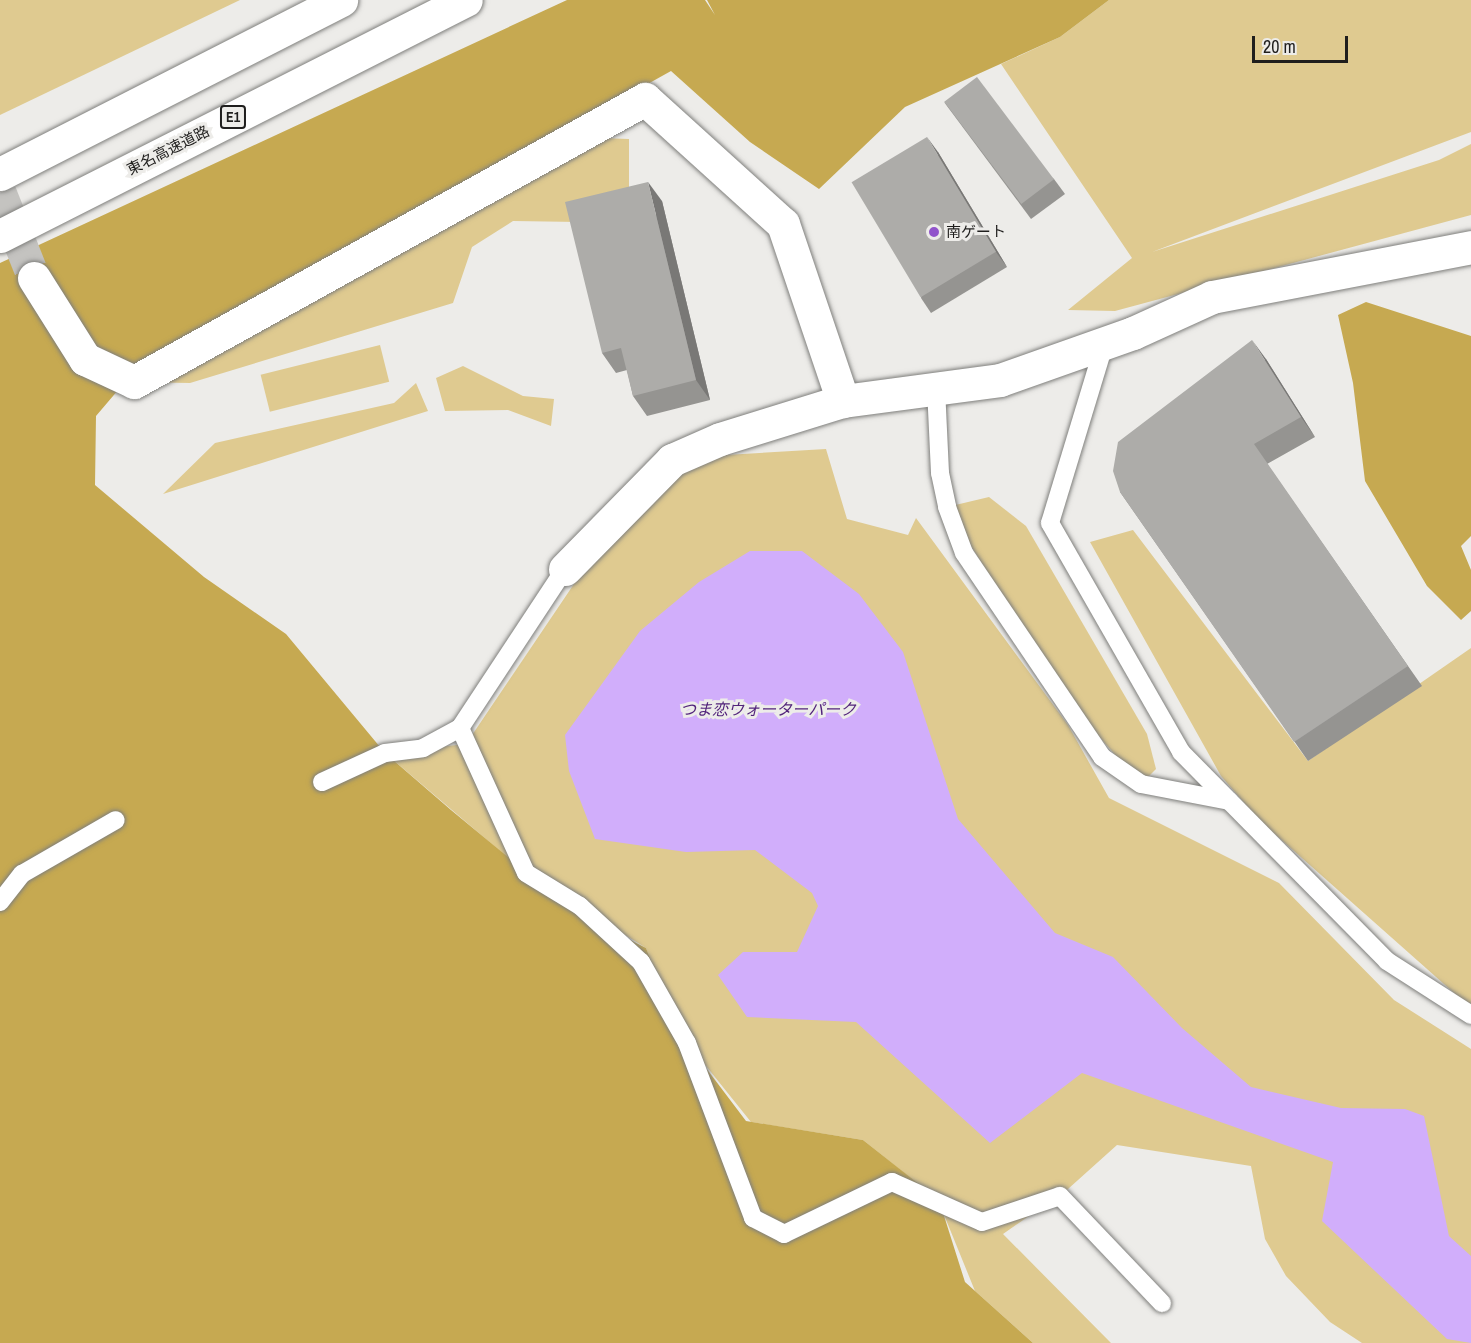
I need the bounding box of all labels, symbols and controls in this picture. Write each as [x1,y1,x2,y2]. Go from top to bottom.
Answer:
scale bar [1255,24,1351,62]
text: 20 m [1263,34,1296,59]
road number: E1 [220,106,246,128]
street label: 東名高速道路 [124,122,212,178]
place label: 南ゲート [946,223,1006,241]
marker: 南ゲート [927,225,941,239]
water label: つま恋ウォーターパーク [680,699,856,719]

